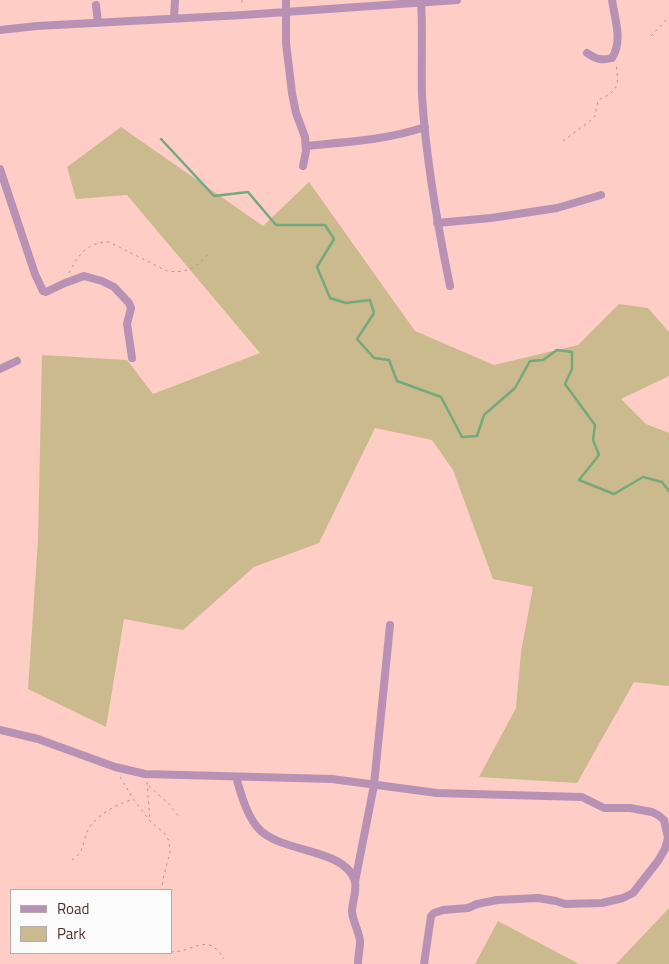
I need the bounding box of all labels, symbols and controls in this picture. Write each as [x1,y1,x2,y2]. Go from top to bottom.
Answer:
legend [10,889,172,954]
text: Road [57,897,89,920]
text: Park [57,922,86,945]

